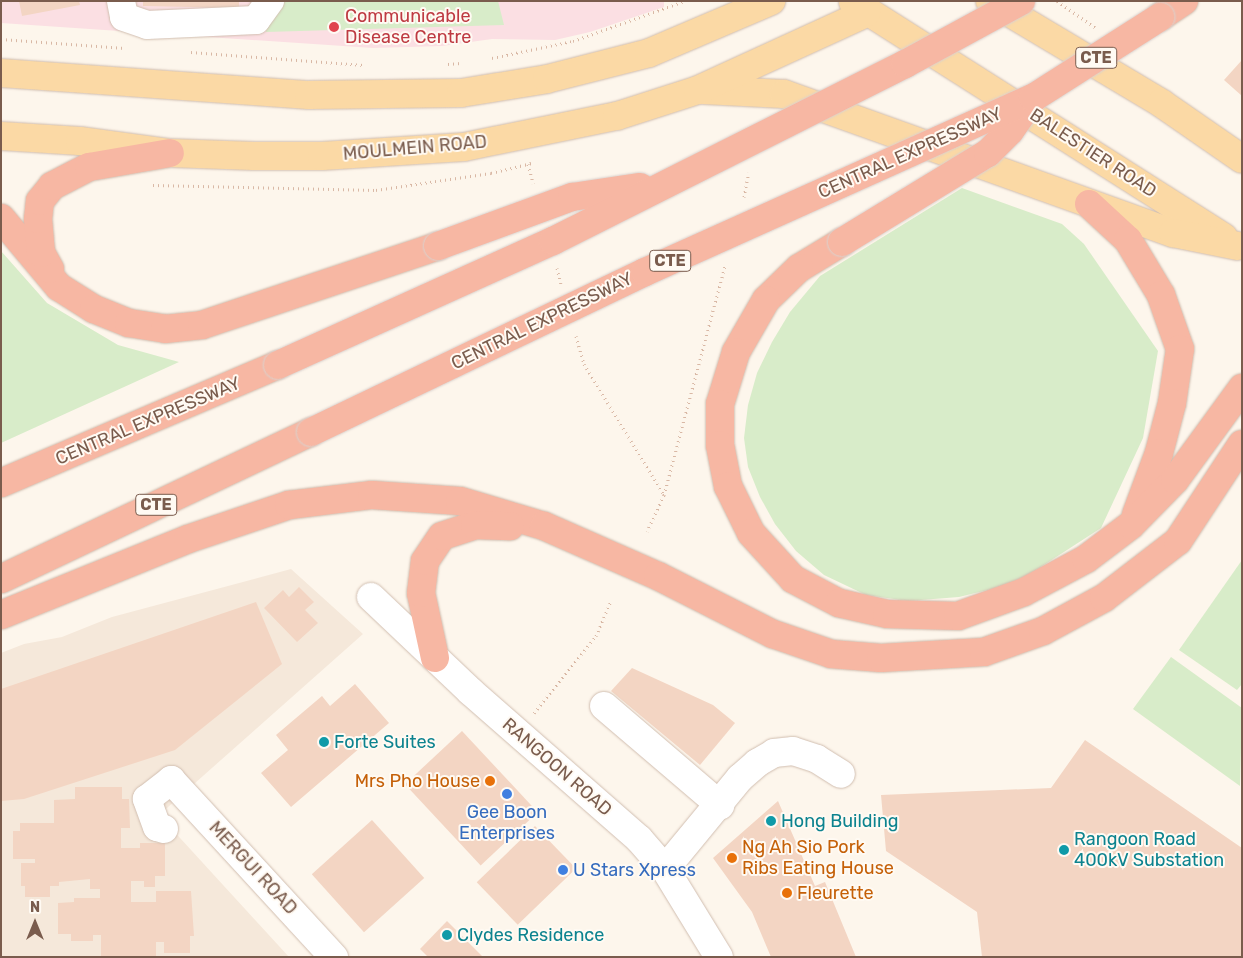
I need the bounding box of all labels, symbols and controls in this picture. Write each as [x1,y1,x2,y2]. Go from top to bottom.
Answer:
place label: Communicable Disease Centre [345,6,471,48]
marker: Communicable Disease Centre [327,20,341,34]
road number: CTE [1075,44,1117,72]
street label: CENTRAL EXPRESSWAY [815,103,1005,203]
street label: BALESTIER ROAD [1026,104,1160,202]
street label: MOULMEIN ROAD [342,131,488,165]
road number: CTE [649,248,691,274]
street label: CENTRAL EXPRESSWAY [448,268,636,374]
street label: CENTRAL EXPRESSWAY [52,372,244,470]
road number: CTE [135,492,177,518]
street label: RANGOON ROAD [498,714,616,820]
place label: Forte Suites [334,731,436,753]
marker: Forte Suites [318,736,330,748]
place label: Mrs Pho House [355,770,480,792]
marker: Mrs Pho House [484,775,496,787]
marker: Gee Boon Enterprises [501,788,513,800]
place label: Gee Boon Enterprises [459,802,555,844]
place label: Hong Building [781,810,899,832]
marker: Hong Building [765,815,777,827]
street label: MERGUI ROAD [204,817,302,919]
place label: Rangoon Road 400kV Substation [1074,829,1225,872]
place label: Ng Ah Sio Pork Ribs Eating House [742,837,894,880]
marker: Rangoon Road 400kV Substation [1058,844,1070,856]
marker: Ng Ah Sio Pork Ribs Eating House [726,852,738,864]
place label: U Stars Xpress [573,859,696,881]
marker: U Stars Xpress [557,864,569,876]
place label: Fleurette [797,882,874,904]
marker: Fleurette [781,887,793,899]
north arrow [10,898,60,948]
text: N [30,899,40,916]
place label: Clydes Residence [457,924,604,946]
marker: Clydes Residence [441,929,453,941]

